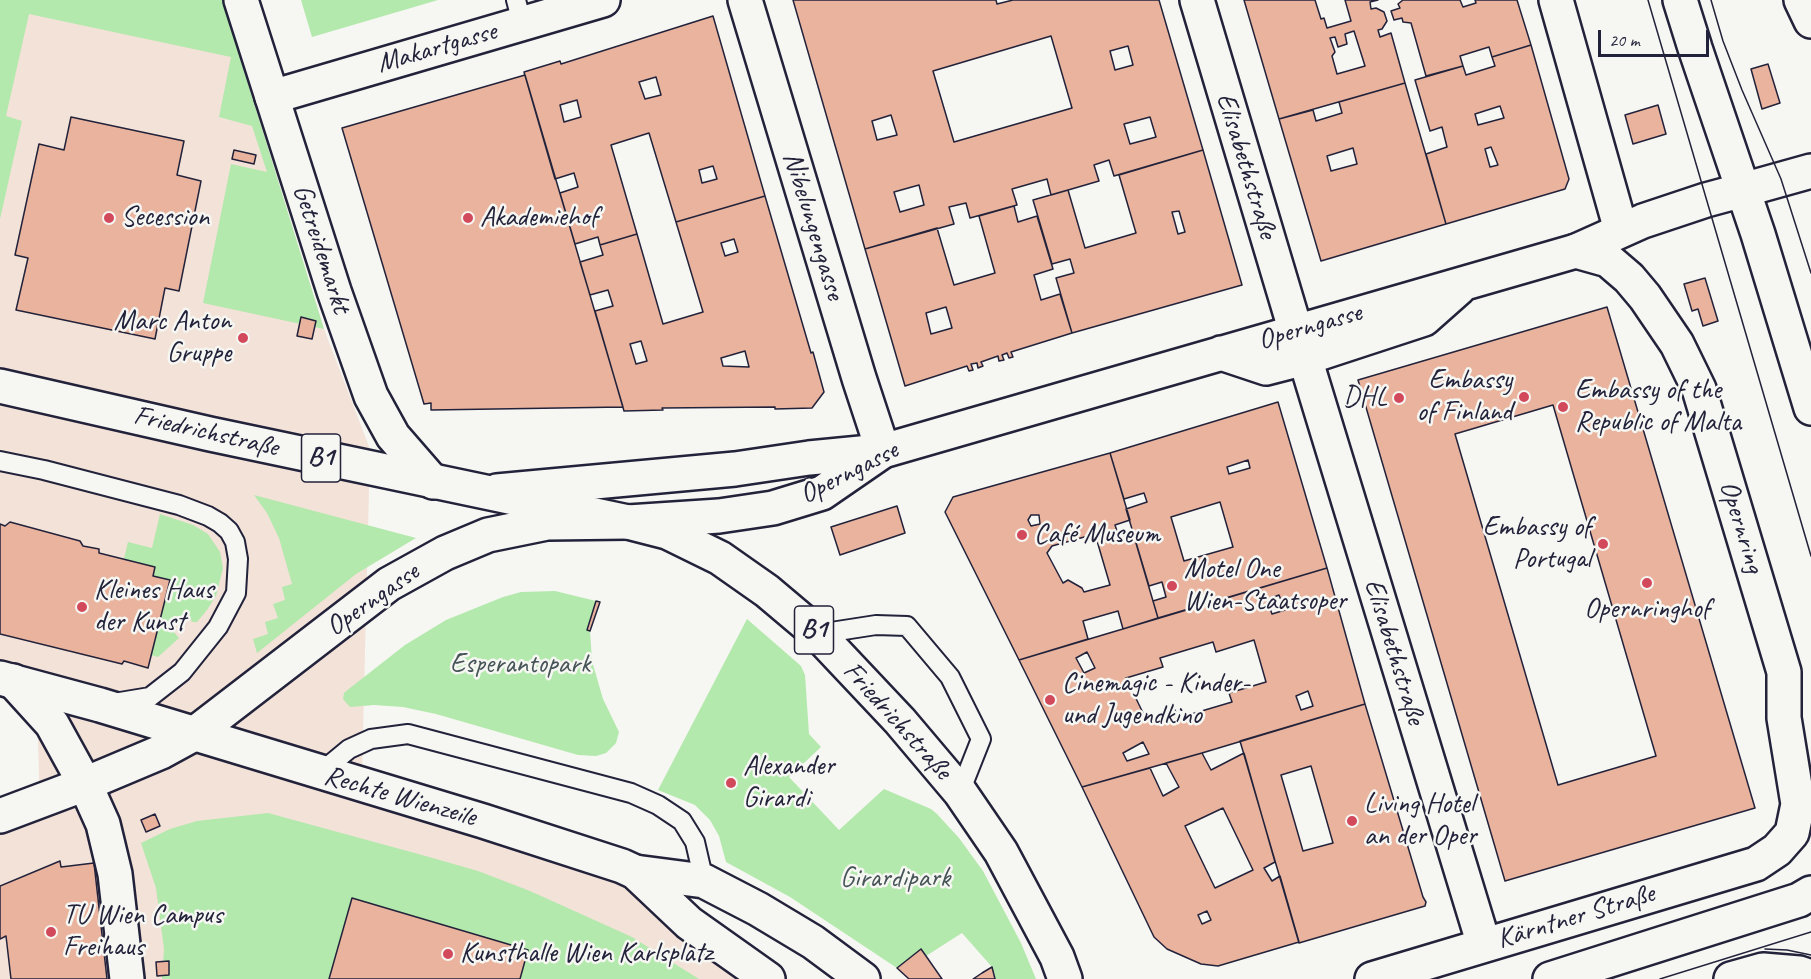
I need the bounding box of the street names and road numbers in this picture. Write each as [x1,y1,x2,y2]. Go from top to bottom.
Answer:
street label: Makartgasse [373,15,501,81]
street label: Elisabethstraße [1208,89,1284,243]
street label: Nibelungengasse [775,148,851,304]
street label: Getreidemarkt [284,181,358,317]
street label: Operngasse [1254,296,1366,358]
street label: Friedrichstraße [130,399,282,465]
road number: B1 [302,434,340,482]
street label: Operngasse [794,434,904,512]
street label: Opernring [1711,477,1771,577]
street label: Operngasse [320,556,426,644]
street label: Elisabethstraße [1356,575,1432,729]
road number: B1 [794,606,834,654]
street label: Friedrichstraße [835,655,959,787]
street label: Rechte Wienzeile [320,759,480,835]
street label: Kärntner Straße [1493,877,1659,957]

